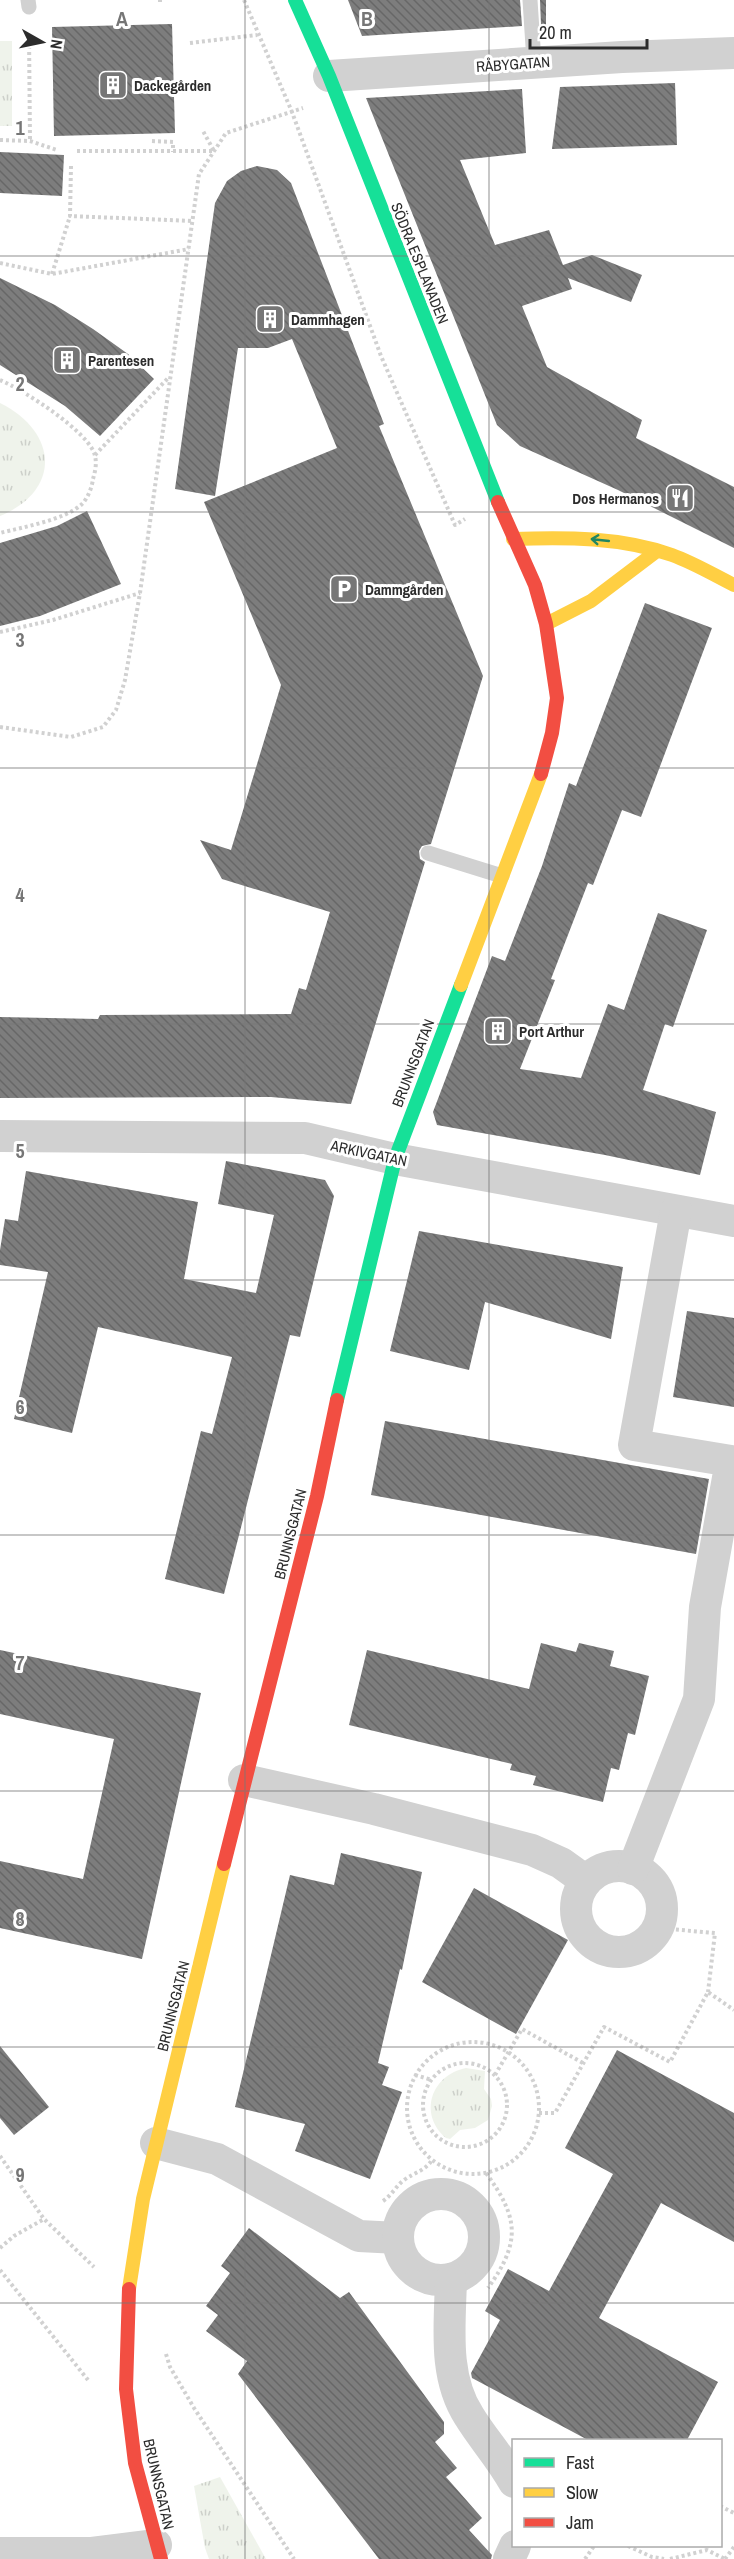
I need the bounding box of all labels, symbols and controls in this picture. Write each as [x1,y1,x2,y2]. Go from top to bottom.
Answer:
text: A [116,5,128,32]
text: B [361,5,373,32]
north arrow [12,12,72,72]
scale bar [530,12,647,50]
text: 20 m [539,20,572,45]
text: N [45,38,68,51]
street label: RÅBYGATAN [475,51,551,77]
building icon: Dackegården [97,69,129,101]
place label: Dackegården [134,75,211,96]
text: 1 [15,114,25,141]
street label: SÖDRA ESPLANADEN [386,199,454,327]
building icon: Dammhagen [254,303,286,335]
place label: Dammhagen [291,309,365,330]
building icon: Parentesen [51,344,83,376]
place label: Parentesen [88,350,154,371]
text: 2 [15,370,25,397]
restaurant icon: Dos Hermanos [664,482,696,514]
place label: Dos Hermanos [572,488,659,509]
one-way arrow [591,534,611,545]
parking icon: Dammgården [328,573,360,605]
place label: Dammgården [365,579,444,600]
text: 3 [15,626,25,653]
text: 4 [15,881,25,908]
building icon: Port Arthur [482,1015,514,1047]
street label: BRUNNSGATAN [387,1016,439,1110]
place label: Port Arthur [519,1021,584,1042]
street label: ARKIVGATAN [328,1134,409,1171]
text: 5 [15,1137,25,1164]
text: 6 [15,1393,25,1420]
street label: BRUNNSGATAN [269,1487,311,1581]
text: 7 [15,1649,25,1676]
text: 8 [15,1905,25,1932]
street label: BRUNNSGATAN [152,1959,194,2053]
text: 9 [15,2161,25,2188]
street label: BRUNNSGATAN [138,2437,180,2531]
legend [512,2439,722,2547]
text: Fast [566,2450,594,2475]
text: Slow [566,2480,598,2505]
text: Jam [566,2510,594,2535]

